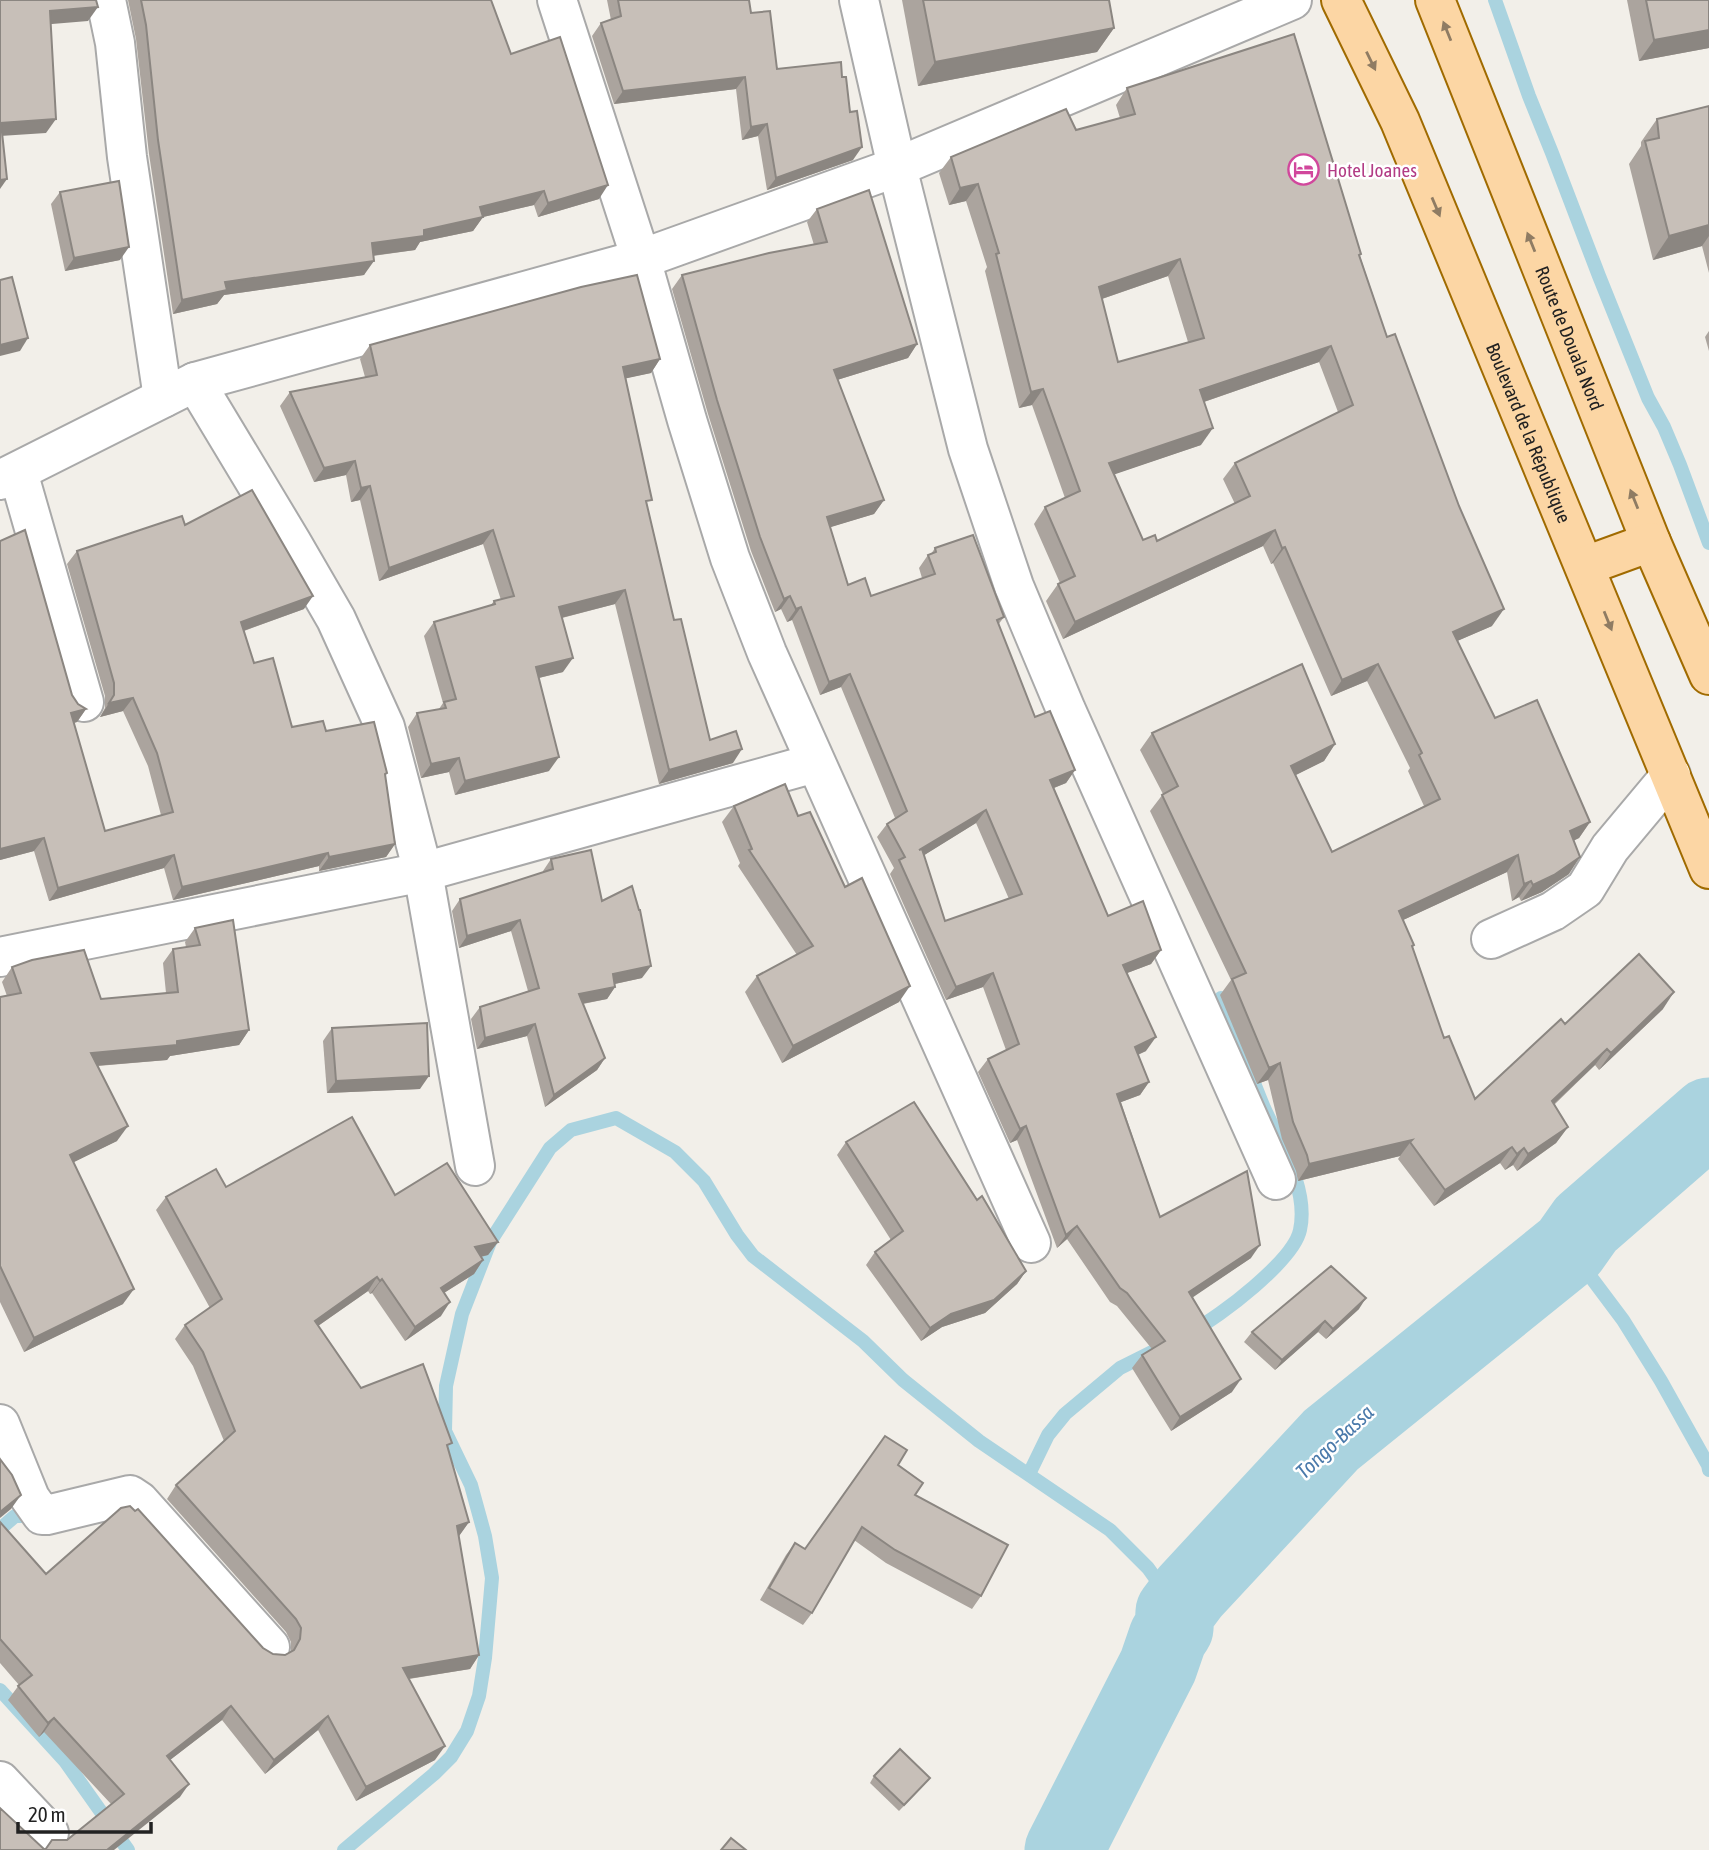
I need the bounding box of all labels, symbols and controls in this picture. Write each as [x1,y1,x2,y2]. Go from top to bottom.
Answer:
one-way arrow [1441,21,1452,42]
one-way arrow [1365,51,1376,71]
hotel icon: Hotel Joanes [1287,153,1321,187]
place label: Hotel Joanes [1327,159,1417,181]
one-way arrow [1430,196,1441,217]
one-way arrow [1526,232,1537,253]
street label: Route de Douala Nord [1531,263,1608,413]
street label: Boulevard de la République [1482,340,1576,526]
one-way arrow [1629,489,1640,510]
one-way arrow [1602,610,1613,631]
water label: Tongo-Bassa [1291,1399,1378,1483]
scale bar [18,1790,150,1834]
text: 20 m [28,1802,66,1826]

